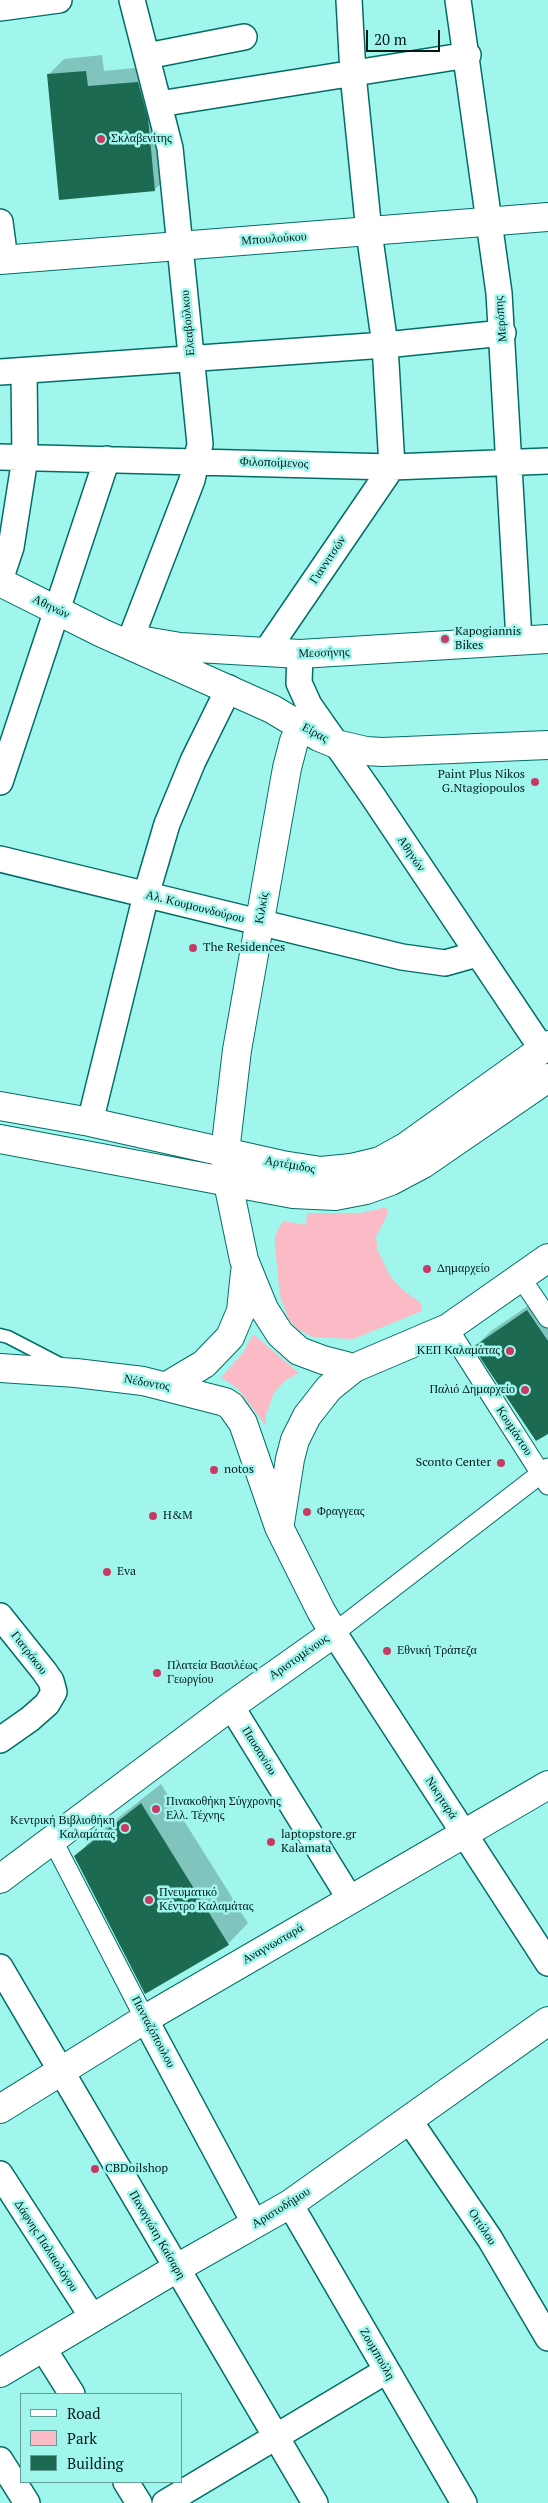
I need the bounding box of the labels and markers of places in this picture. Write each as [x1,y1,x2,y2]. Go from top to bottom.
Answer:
place label: Σκλαβενίτης [111,132,172,146]
marker: Σκλαβενίτης [95,133,107,145]
place label: Kapogiannis Bikes [455,625,521,653]
marker: Kapogiannis Bikes [439,633,451,645]
place label: Paint Plus Nikos G.Ntagiopoulos [438,768,525,796]
marker: Paint Plus Nikos G.Ntagiopoulos [529,776,541,788]
place label: The Residences [203,941,285,955]
marker: The Residences [187,942,199,954]
place label: Δημαρχείο [437,1262,490,1276]
marker: Δημαρχείο [421,1263,433,1275]
place label: ΚΕΠ Καλαμάτας [417,1344,500,1358]
marker: ΚΕΠ Καλαμάτας [504,1345,516,1357]
place label: Παλιό Δημαρχείο [429,1383,515,1397]
marker: Παλιό Δημαρχείο [519,1384,531,1396]
place label: Sconto Center [416,1456,491,1470]
marker: Sconto Center [495,1457,507,1469]
place label: notos [224,1463,254,1477]
marker: notos [208,1464,220,1476]
place label: Φραγγεας [317,1505,365,1519]
marker: Φραγγεας [301,1506,313,1518]
place label: H&M [163,1509,193,1523]
marker: H&M [147,1510,159,1522]
place label: Eva [117,1565,136,1579]
marker: Eva [101,1566,113,1578]
place label: Εθνική Τράπεζα [397,1644,477,1658]
marker: Εθνική Τράπεζα [381,1645,393,1657]
place label: Πλατεία Βασιλέως Γεωργίου [167,1659,258,1687]
marker: Πλατεία Βασιλέως Γεωργίου [151,1667,163,1679]
place label: Πινακοθήκη Σύγχρονης Ελλ. Τέχνης [166,1795,281,1823]
marker: Πινακοθήκη Σύγχρονης Ελλ. Τέχνης [150,1803,162,1815]
place label: Κεντρική Βιβλιοθήκη Καλαμάτας [10,1814,115,1842]
marker: Κεντρική Βιβλιοθήκη Καλαμάτας [119,1822,131,1834]
place label: laptopstore.gr Kalamata [281,1828,356,1856]
marker: laptopstore.gr Kalamata [265,1836,277,1848]
place label: Πνευματικό Κέντρο Καλαμάτας [159,1886,254,1914]
marker: Πνευματικό Κέντρο Καλαμάτας [143,1894,155,1906]
place label: CBDoilshop [105,2162,168,2176]
marker: CBDoilshop [89,2163,101,2175]

